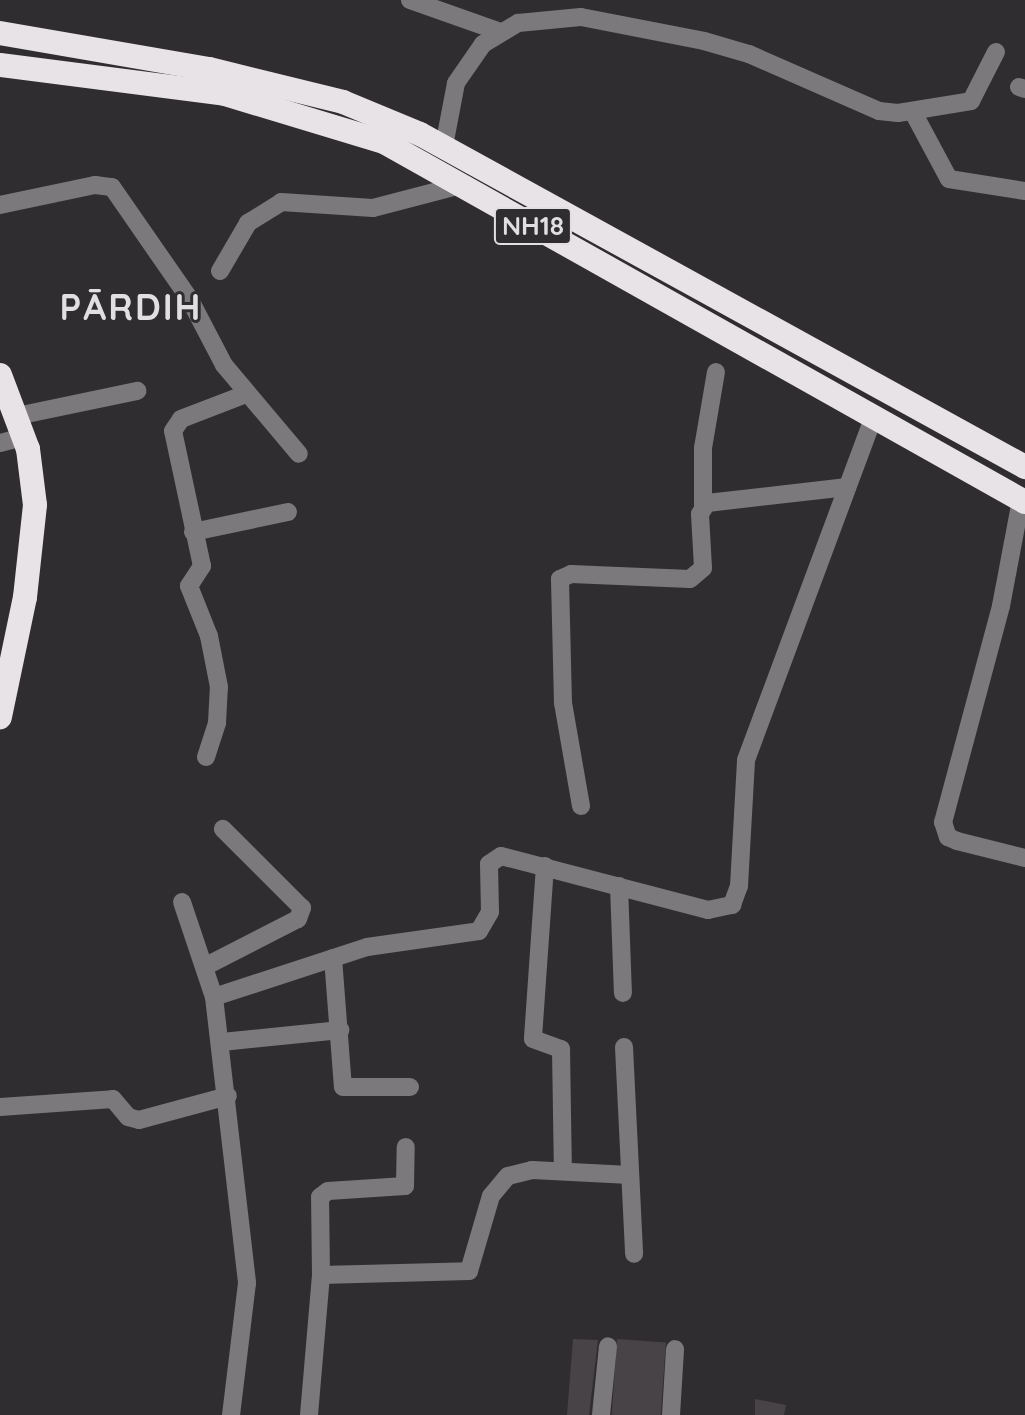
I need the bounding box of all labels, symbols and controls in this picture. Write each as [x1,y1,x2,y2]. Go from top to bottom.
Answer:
road number: NH18 [493,204,573,248]
district label: PĀRDIH [60,285,202,329]

